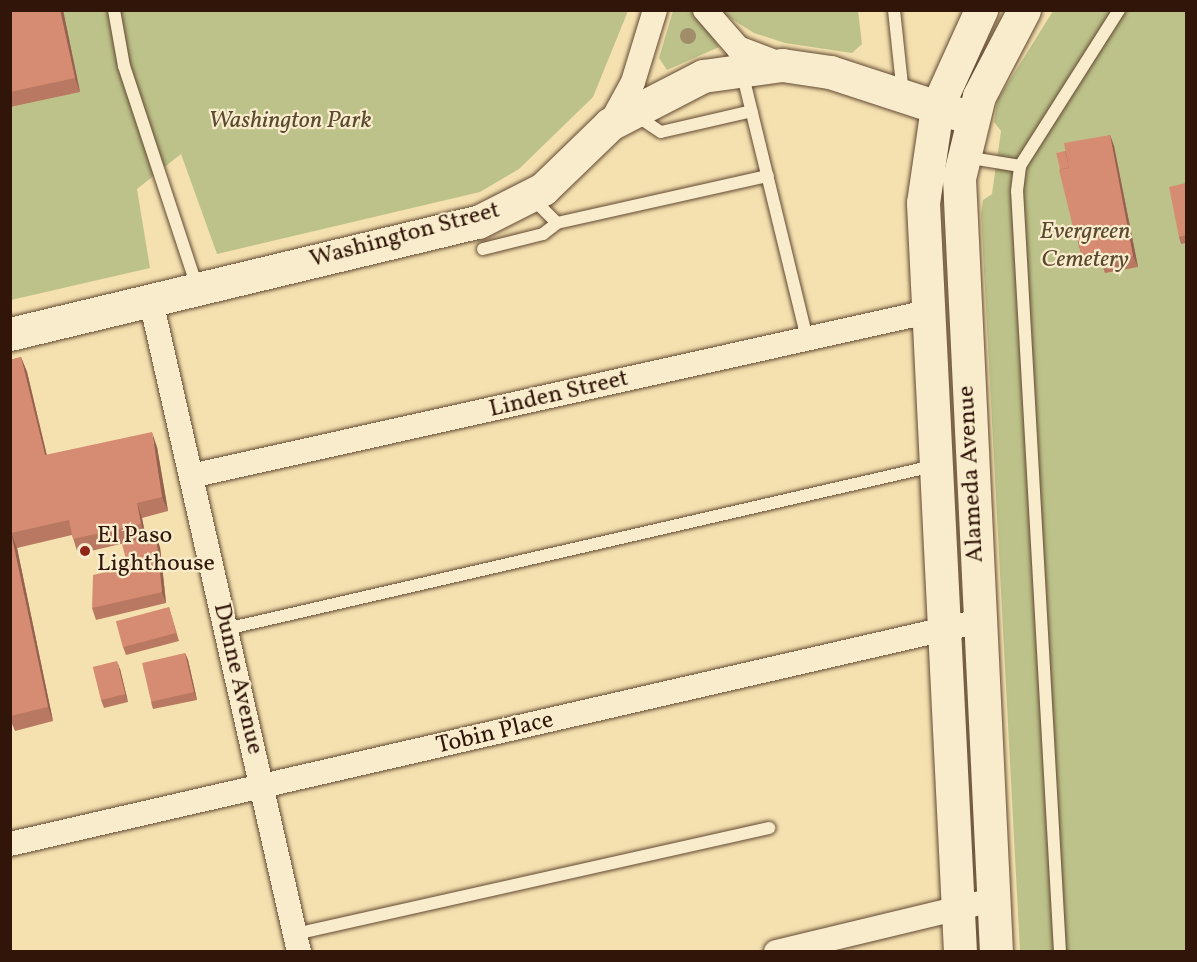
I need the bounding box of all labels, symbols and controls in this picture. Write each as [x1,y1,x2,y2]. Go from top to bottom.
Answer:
park label: Washington Park [208,108,372,136]
street label: Washington Street [307,197,503,275]
park label: Evergreen Cemetery [1040,219,1130,275]
street label: Linden Street [487,365,631,425]
street label: Alameda Avenue [953,385,991,563]
place label: El Paso Lighthouse [97,523,215,579]
marker: El Paso Lighthouse [78,544,92,558]
street label: Dunne Avenue [206,601,268,757]
street label: Tobin Place [434,707,556,761]

